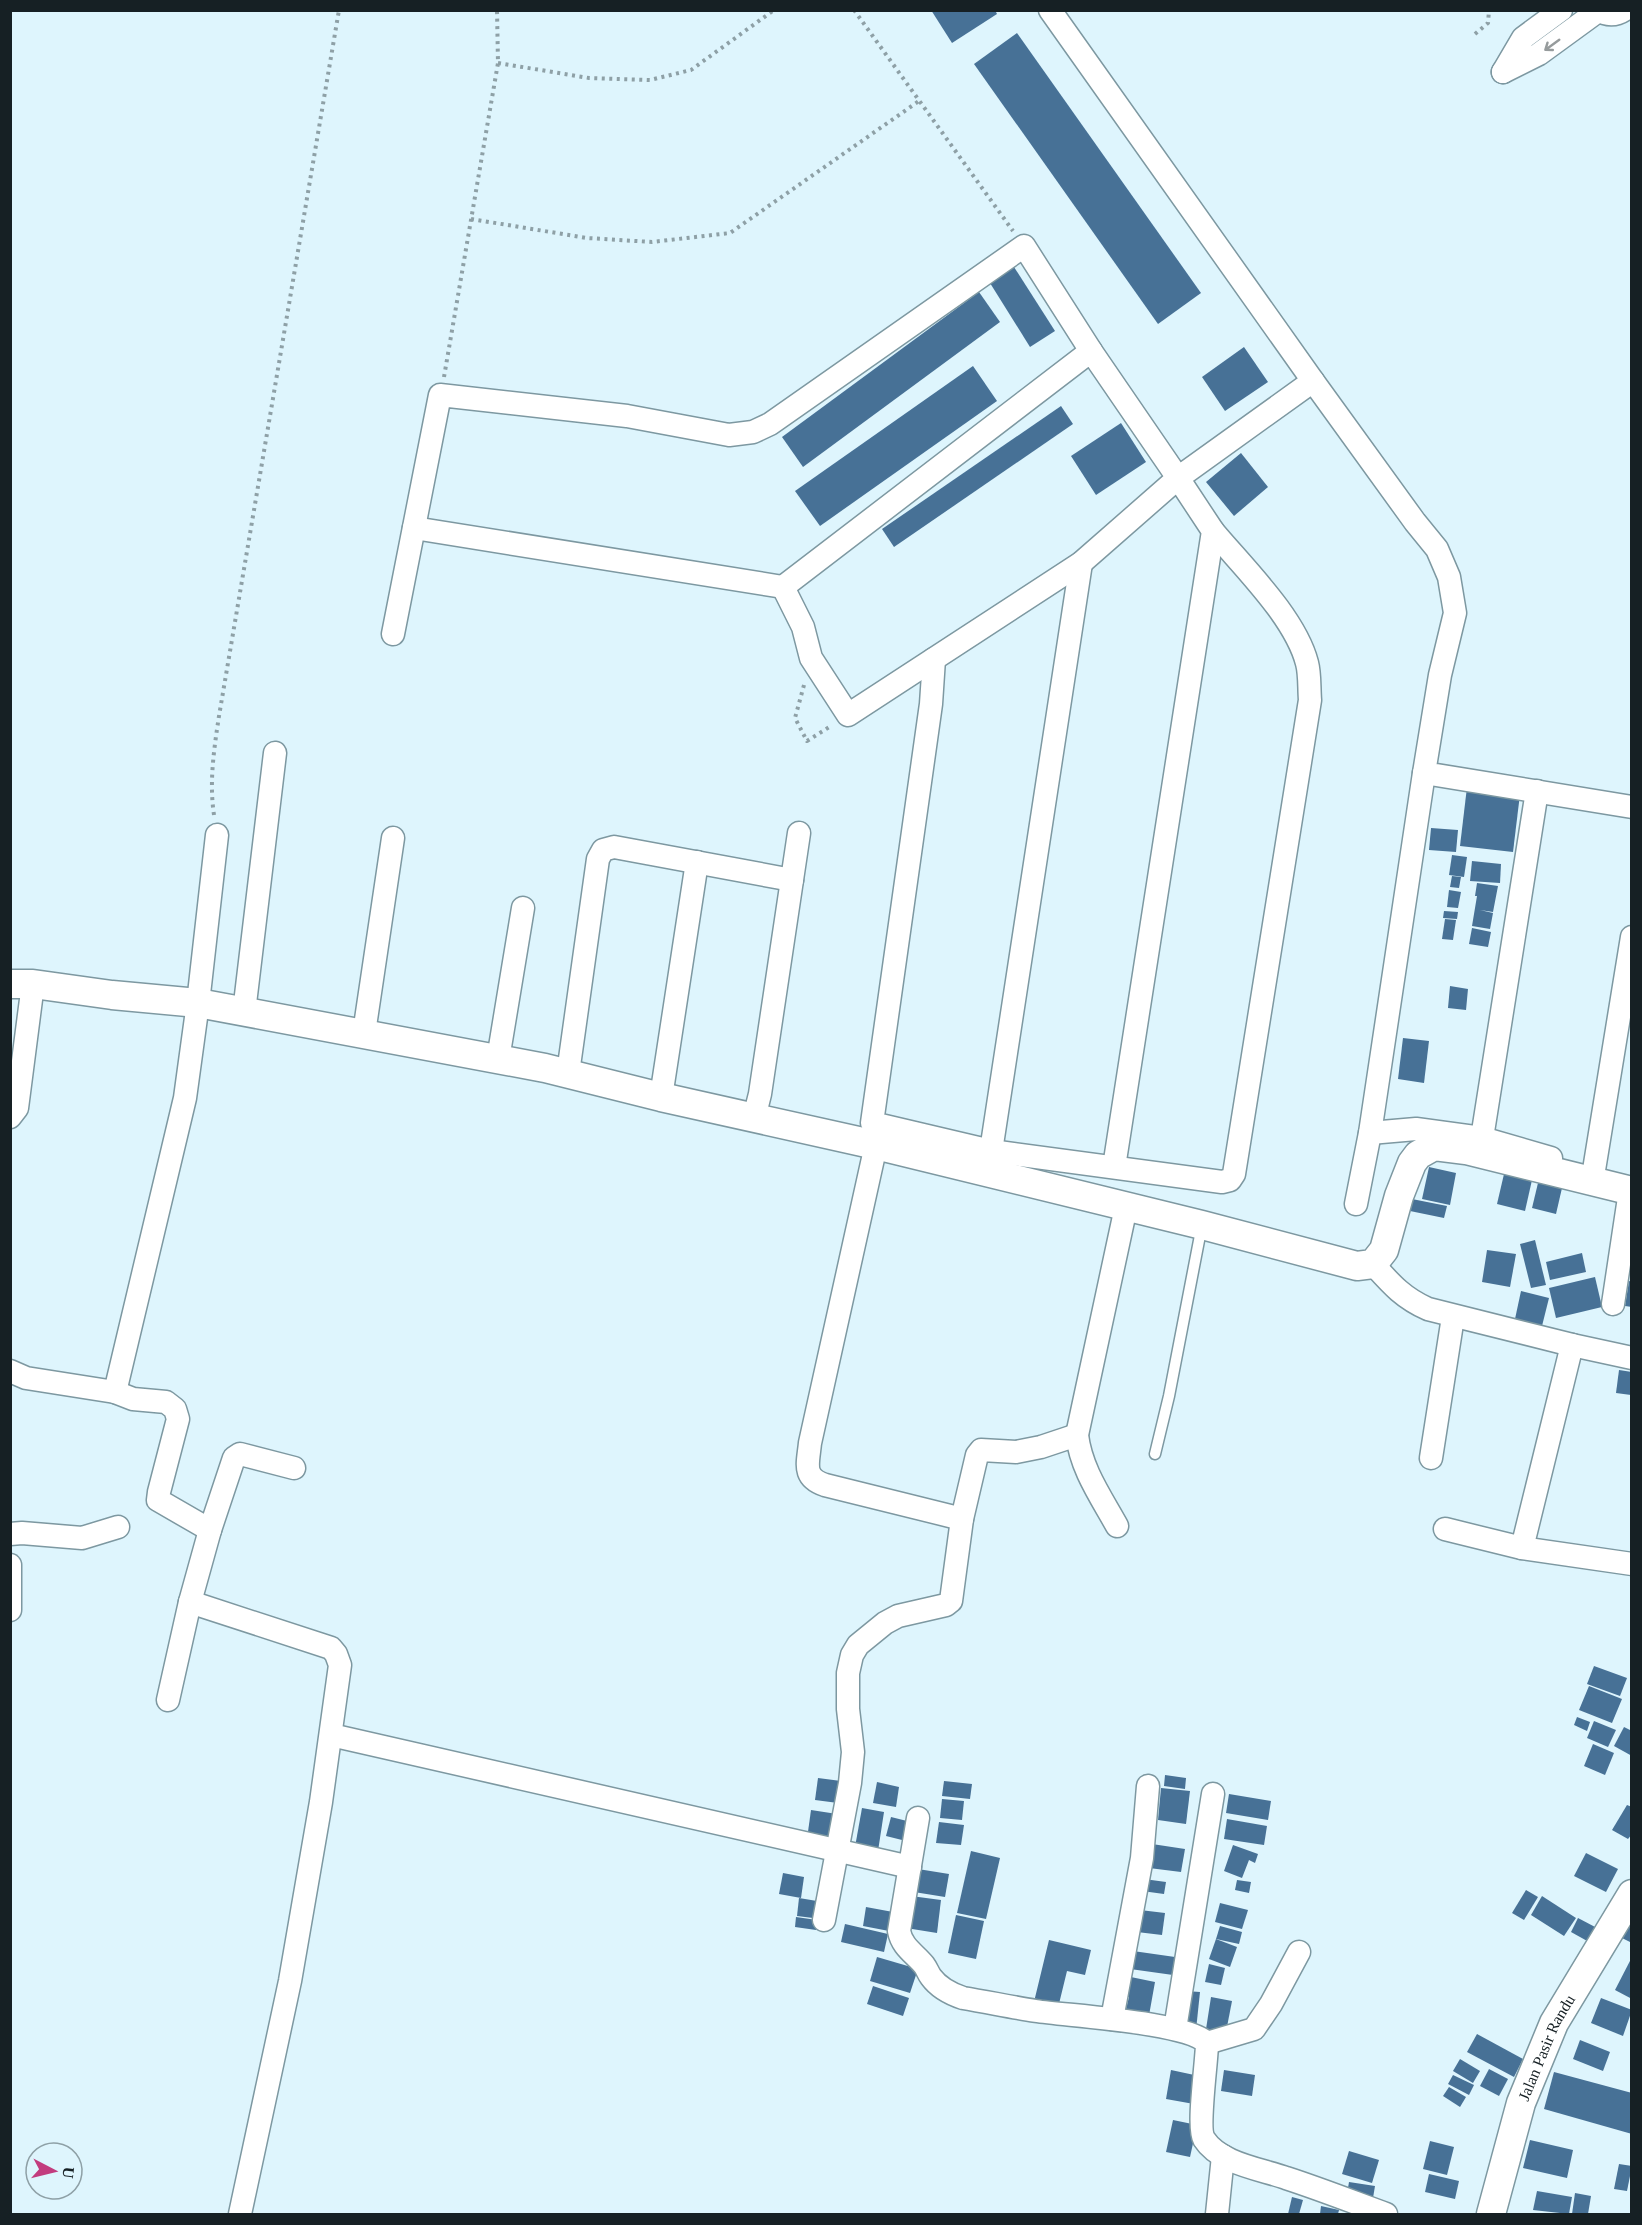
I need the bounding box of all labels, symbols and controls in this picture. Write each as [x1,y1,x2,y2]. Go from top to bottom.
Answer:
one-way arrow [1545,38,1561,51]
street label: Jalan Pasir Randu [1515,1992,1578,2103]
north arrow [24,2141,84,2201]
text: U [59,2166,78,2180]

